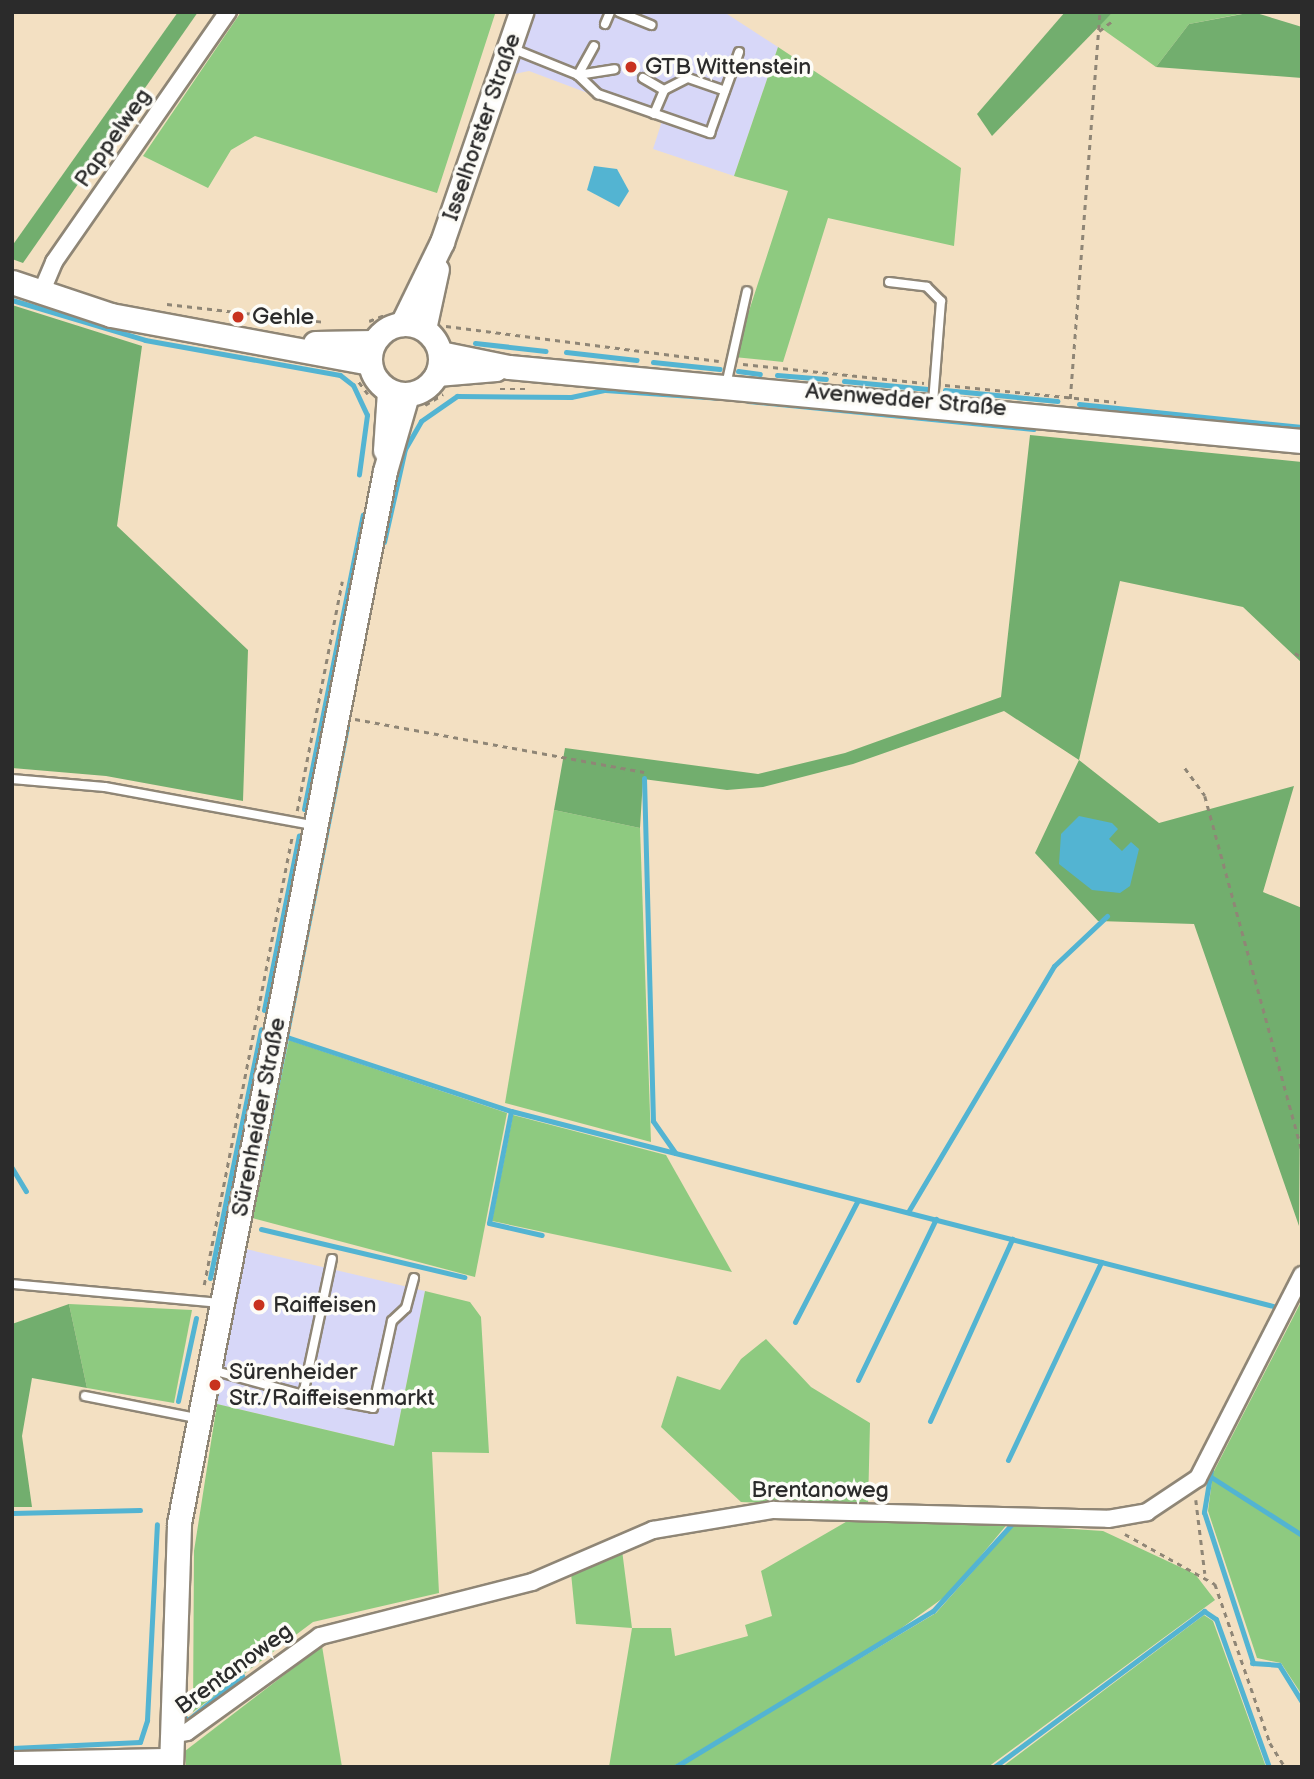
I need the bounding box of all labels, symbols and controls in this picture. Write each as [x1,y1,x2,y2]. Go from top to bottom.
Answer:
street label: Isselhorster Straße [437,29,527,225]
place label: GTB Wittenstein [645,53,812,81]
marker: GTB Wittenstein [623,59,639,75]
street label: Pappelweg [69,83,157,193]
place label: Gehle [252,303,314,331]
marker: Gehle [230,309,246,325]
street label: Avenwedder Straße [804,377,1008,423]
street label: Sürenheider Straße [226,1015,292,1219]
place label: Raiffeisen [273,1291,376,1319]
marker: Raiffeisen [251,1297,267,1313]
place label: Sürenheider Str./Raiffeisenmarkt [229,1358,435,1412]
marker: Sürenheider Str./Raiffeisenmarkt [207,1377,223,1393]
street label: Brentanoweg [751,1476,889,1504]
street label: Brentanoweg [170,1617,298,1721]

